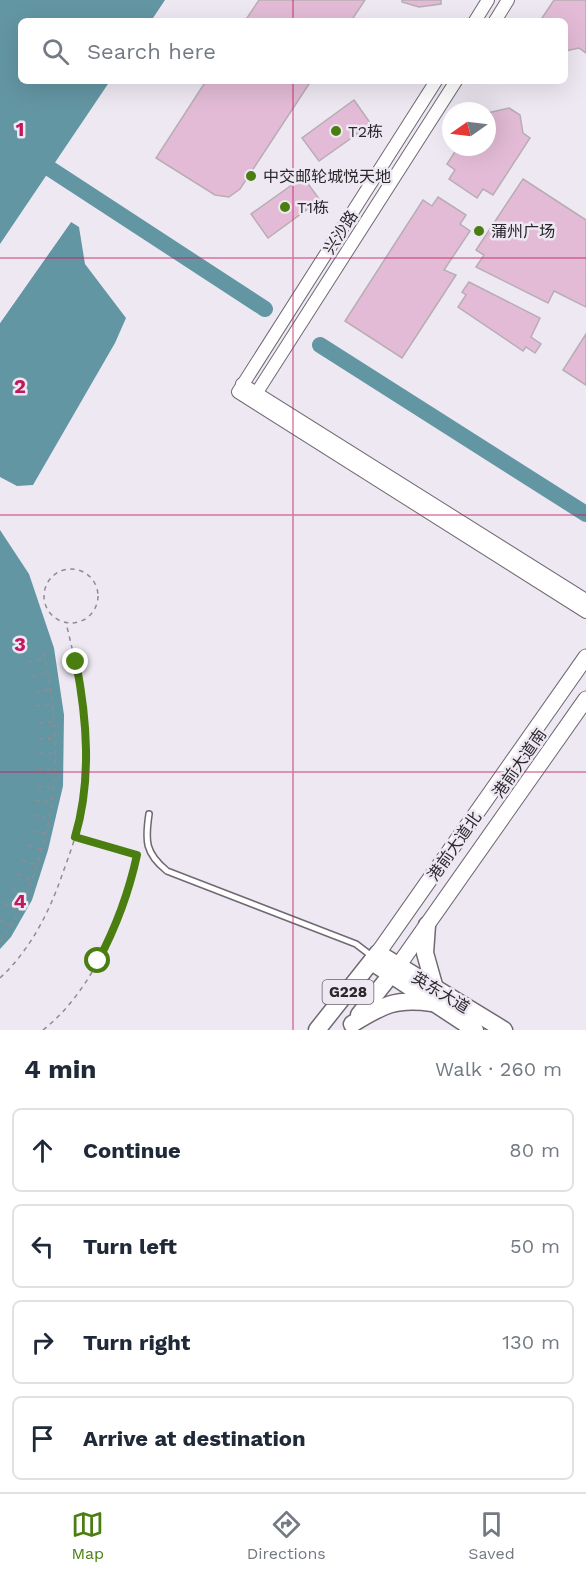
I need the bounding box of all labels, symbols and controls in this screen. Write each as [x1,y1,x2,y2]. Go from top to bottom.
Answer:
search box [18,18,568,84]
icon: search [39,35,72,68]
text: Search here [87,39,216,64]
north arrow [442,102,496,156]
text: 1 [16,117,24,141]
place label: T2栋 [348,122,383,141]
marker: T2栋 [329,124,343,138]
place label: 中交邮轮城悦天地 [263,167,391,186]
marker: 中交邮轮城悦天地 [244,169,258,183]
place label: T1栋 [297,198,329,217]
marker: T1栋 [278,200,292,214]
street label: 兴沙路 [319,207,361,258]
place label: 蒲州广场 [491,222,555,241]
marker: 蒲州广场 [472,224,486,238]
text: 2 [14,374,26,398]
text: 3 [14,632,26,656]
route end [62,648,88,674]
street label: 港前大道南 [489,725,550,802]
street label: 港前大道北 [424,808,485,885]
text: 4 [14,889,27,913]
route start [84,947,110,973]
street label: 英东大道 [408,968,473,1017]
road number: G228 [322,980,374,1004]
text: 4 min [24,1054,96,1084]
text: Walk · 260 m [435,1057,562,1081]
icon: ahead [26,1134,59,1167]
text: Continue [83,1138,181,1163]
text: 80 m [509,1138,560,1162]
icon: left [26,1230,59,1263]
text: Turn left [83,1234,177,1259]
text: 50 m [510,1234,560,1258]
icon: right [26,1326,59,1359]
text: Turn right [83,1330,190,1355]
text: 130 m [502,1330,560,1354]
icon: arrive [26,1422,59,1455]
text: Arrive at destination [83,1426,306,1451]
tab: Map [71,1508,104,1563]
tab: Directions [247,1508,326,1563]
tab: Saved [468,1508,515,1563]

